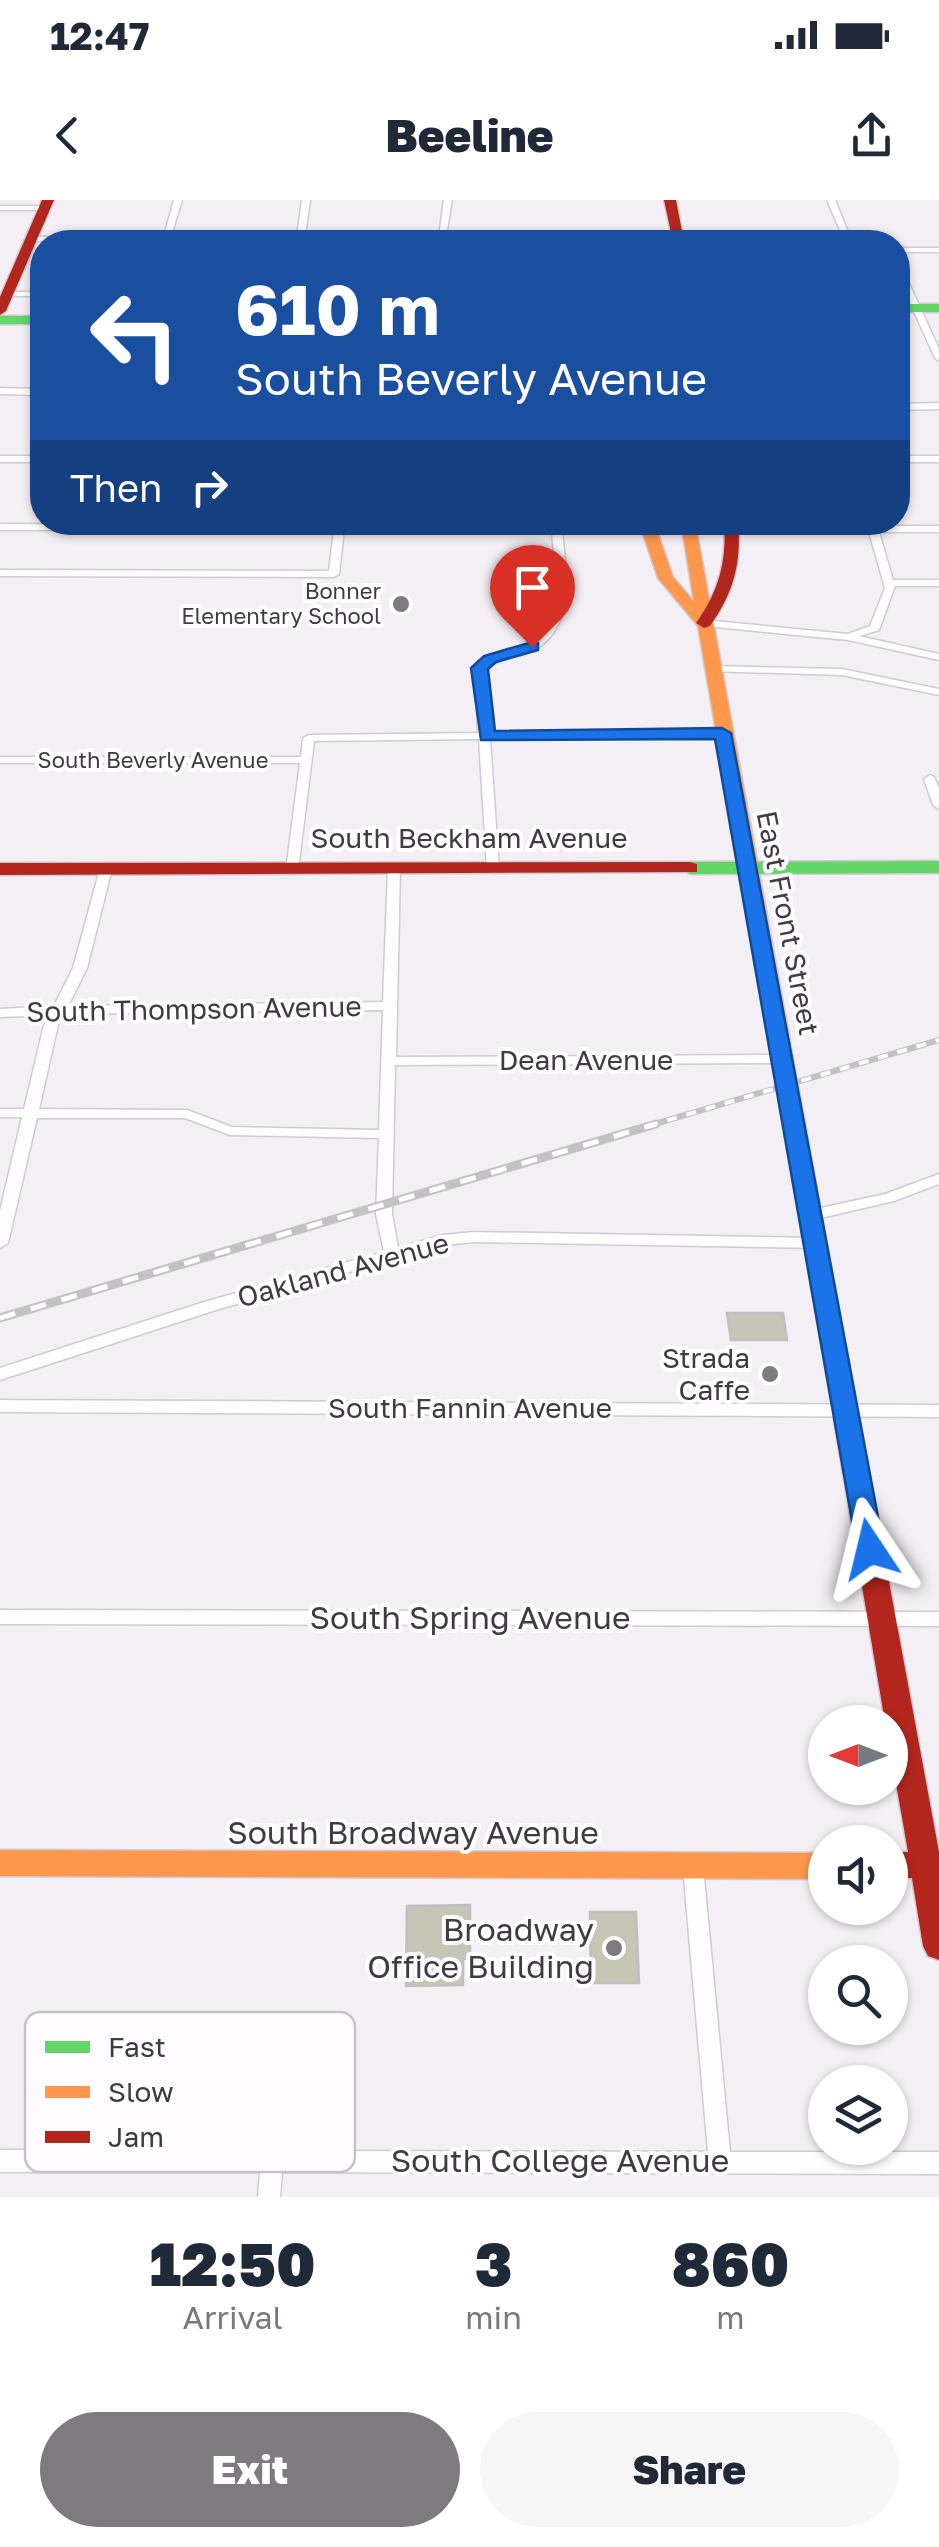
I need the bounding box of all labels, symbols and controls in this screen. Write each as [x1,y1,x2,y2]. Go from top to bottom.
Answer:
text: 12:47 [50,13,149,58]
icon: back [40,108,95,163]
text: Beeline [385,108,554,162]
icon: share [844,108,899,163]
text: 610 m [235,266,440,350]
icon: left [70,270,200,400]
text: South Beverly Avenue [235,351,707,405]
icon: right [182,460,237,515]
text: Then [70,465,162,510]
pin [490,545,575,648]
icon: arrive [505,560,560,615]
place label: Bonner Elementary School [181,577,381,629]
marker: Bonner Elementary School [390,593,412,615]
street label: South Beverly Avenue [38,746,268,773]
street label: East Front Street [751,808,826,1038]
street label: South Beckham Avenue [311,821,627,854]
street label: South Thompson Avenue [26,989,362,1028]
street label: Dean Avenue [499,1043,673,1076]
street label: Oakland Avenue [234,1225,452,1314]
place label: Strada Caffe [662,1341,750,1406]
marker: Strada Caffe [759,1363,781,1385]
street label: South Fannin Avenue [328,1391,612,1424]
position arrow [818,1497,922,1601]
street label: South Spring Avenue [309,1598,631,1636]
north arrow [808,1705,908,1805]
map controls [808,1705,908,2165]
street label: South Broadway Avenue [227,1813,599,1851]
button: sound [808,1825,908,1925]
place label: Broadway Office Building [367,1910,594,1985]
marker: Broadway Office Building [603,1937,625,1959]
button: search [808,1945,908,2045]
legend [25,2012,355,2172]
text: Fast [108,2030,166,2063]
button: layers [808,2065,908,2165]
text: Slow [108,2075,174,2108]
text: Jam [108,2120,164,2153]
street label: South College Avenue [391,2141,729,2179]
text: 12:50 [150,2227,316,2299]
text: 3 [475,2227,512,2299]
text: 860 [671,2227,789,2299]
text: Arrival [183,2298,283,2336]
text: min [465,2298,522,2336]
text: m [716,2298,745,2336]
button: Exit [40,2412,460,2527]
button: Share [480,2412,899,2527]

